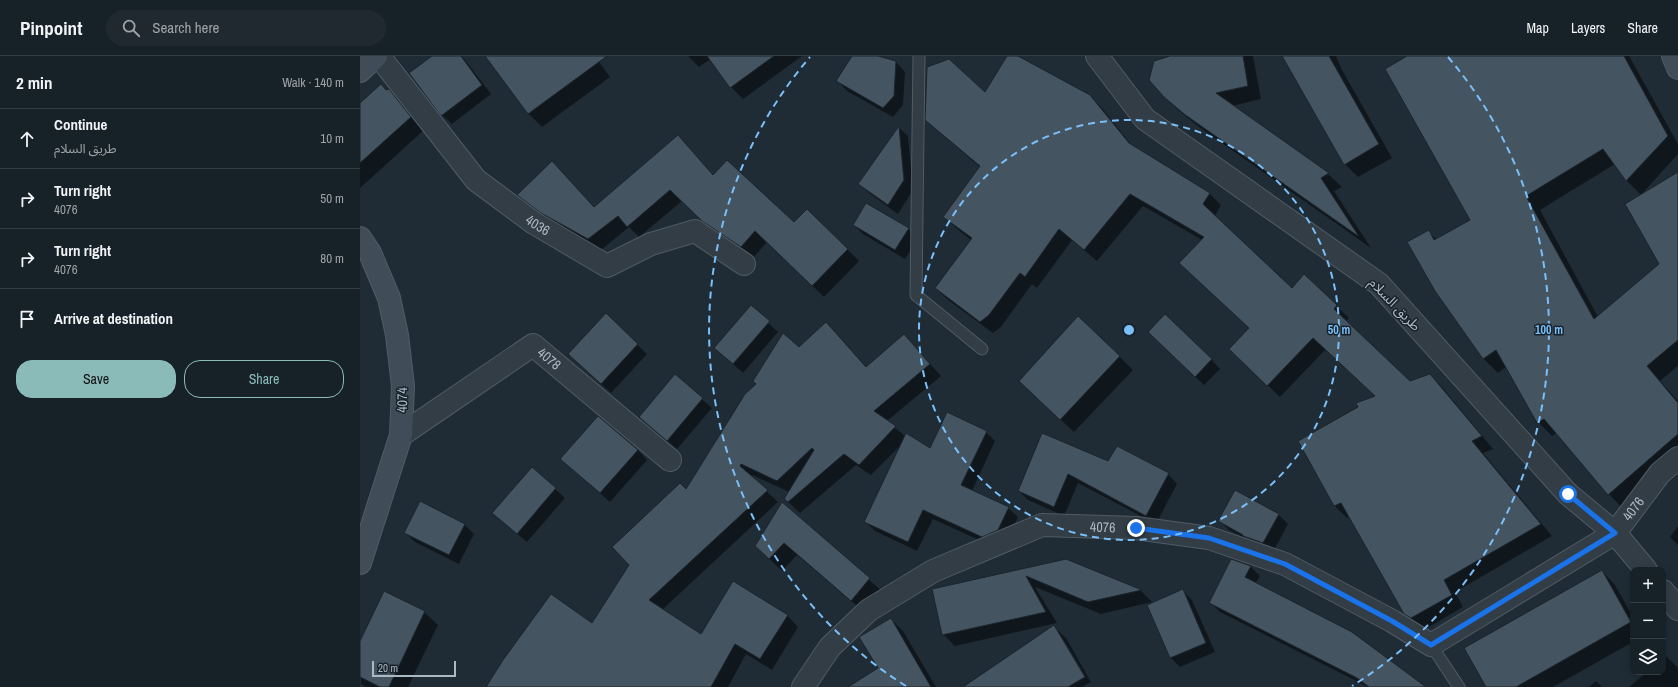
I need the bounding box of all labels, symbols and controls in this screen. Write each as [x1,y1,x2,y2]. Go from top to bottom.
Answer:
search box [106,10,386,46]
text: Pinpoint [20,15,82,41]
icon: search [120,17,142,39]
text: Search here [152,17,219,38]
text: Map [1527,19,1549,37]
text: Layers [1571,19,1605,37]
text: Share [1627,19,1658,37]
text: 2 min [16,71,52,94]
text: Walk · 140 m [282,74,344,91]
text: Continue [54,114,107,135]
icon: ahead [16,128,38,150]
text: 10 m [320,130,344,147]
text: طريق السلام [54,140,117,157]
text: Turn right [54,180,111,201]
icon: right [16,188,38,210]
text: 50 m [320,190,344,207]
text: 4076 [54,201,78,218]
street label: 4036 [522,211,553,239]
text: Turn right [54,240,111,261]
icon: right [16,248,38,270]
text: 80 m [320,250,344,267]
text: 4076 [54,261,78,278]
street label: طريق السلام [1364,274,1425,336]
icon: arrive [16,308,38,330]
text: Arrive at destination [54,308,173,329]
text: 50 m [1328,322,1350,338]
text: 100 m [1535,322,1563,338]
centre of rings [1122,323,1136,337]
street label: 4078 [534,344,565,374]
button: Save [16,360,176,398]
button: Share [184,360,344,398]
street label: 4074 [393,386,411,413]
route start [1559,485,1577,503]
street label: 4076 [1618,493,1648,524]
street label: 4076 [1090,518,1116,536]
route end [1127,519,1145,537]
map controls [1630,567,1666,675]
button: + [1630,567,1666,603]
button: − [1630,603,1666,639]
button: layers [1630,639,1666,675]
scale bar [372,659,456,678]
text: 20 m [378,661,398,675]

